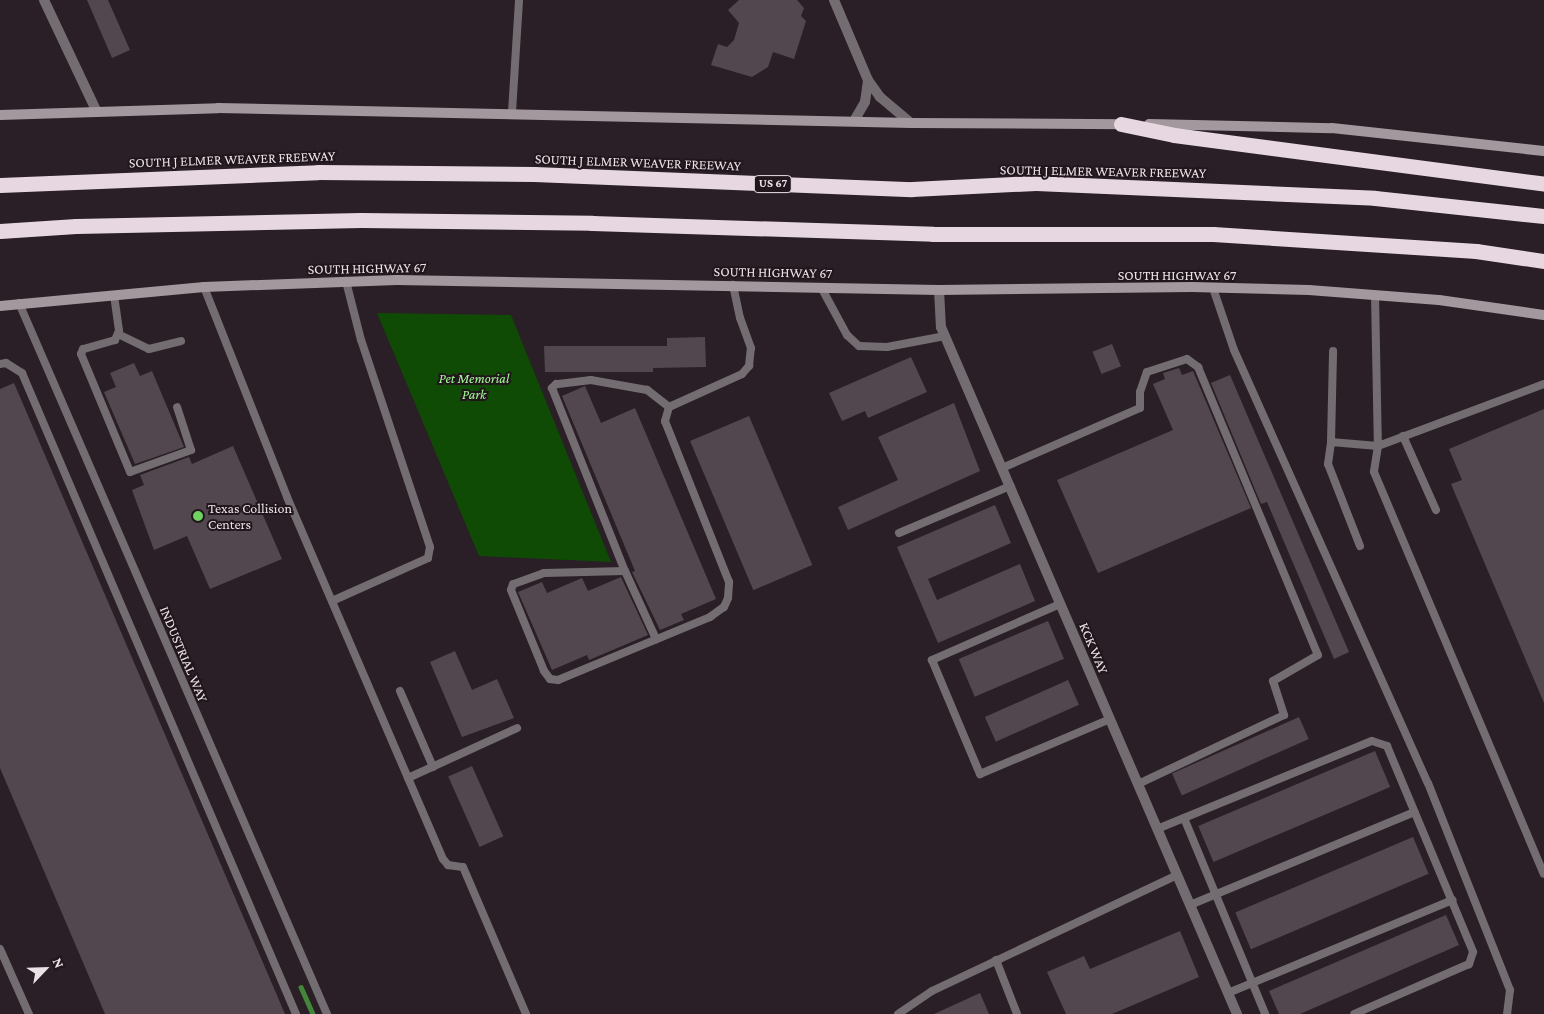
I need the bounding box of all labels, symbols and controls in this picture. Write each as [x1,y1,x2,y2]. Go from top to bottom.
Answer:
street label: SOUTH J ELMER WEAVER FREEWAY [129,147,335,171]
street label: SOUTH J ELMER WEAVER FREEWAY [535,150,741,174]
street label: SOUTH J ELMER WEAVER FREEWAY [1000,161,1206,181]
road number: US 67 [753,174,793,193]
street label: SOUTH HIGHWAY 67 [308,259,426,277]
street label: SOUTH HIGHWAY 67 [714,263,832,281]
street label: SOUTH HIGHWAY 67 [1118,267,1236,283]
park label: Pet Memorial Park [439,370,509,402]
place label: Texas Collision Centers [208,500,292,532]
marker: Texas Collision Centers [192,510,204,522]
street label: INDUSTRIAL WAY [156,603,212,705]
street label: KCK WAY [1076,620,1112,676]
north arrow [20,944,70,994]
text: N [49,955,68,971]

